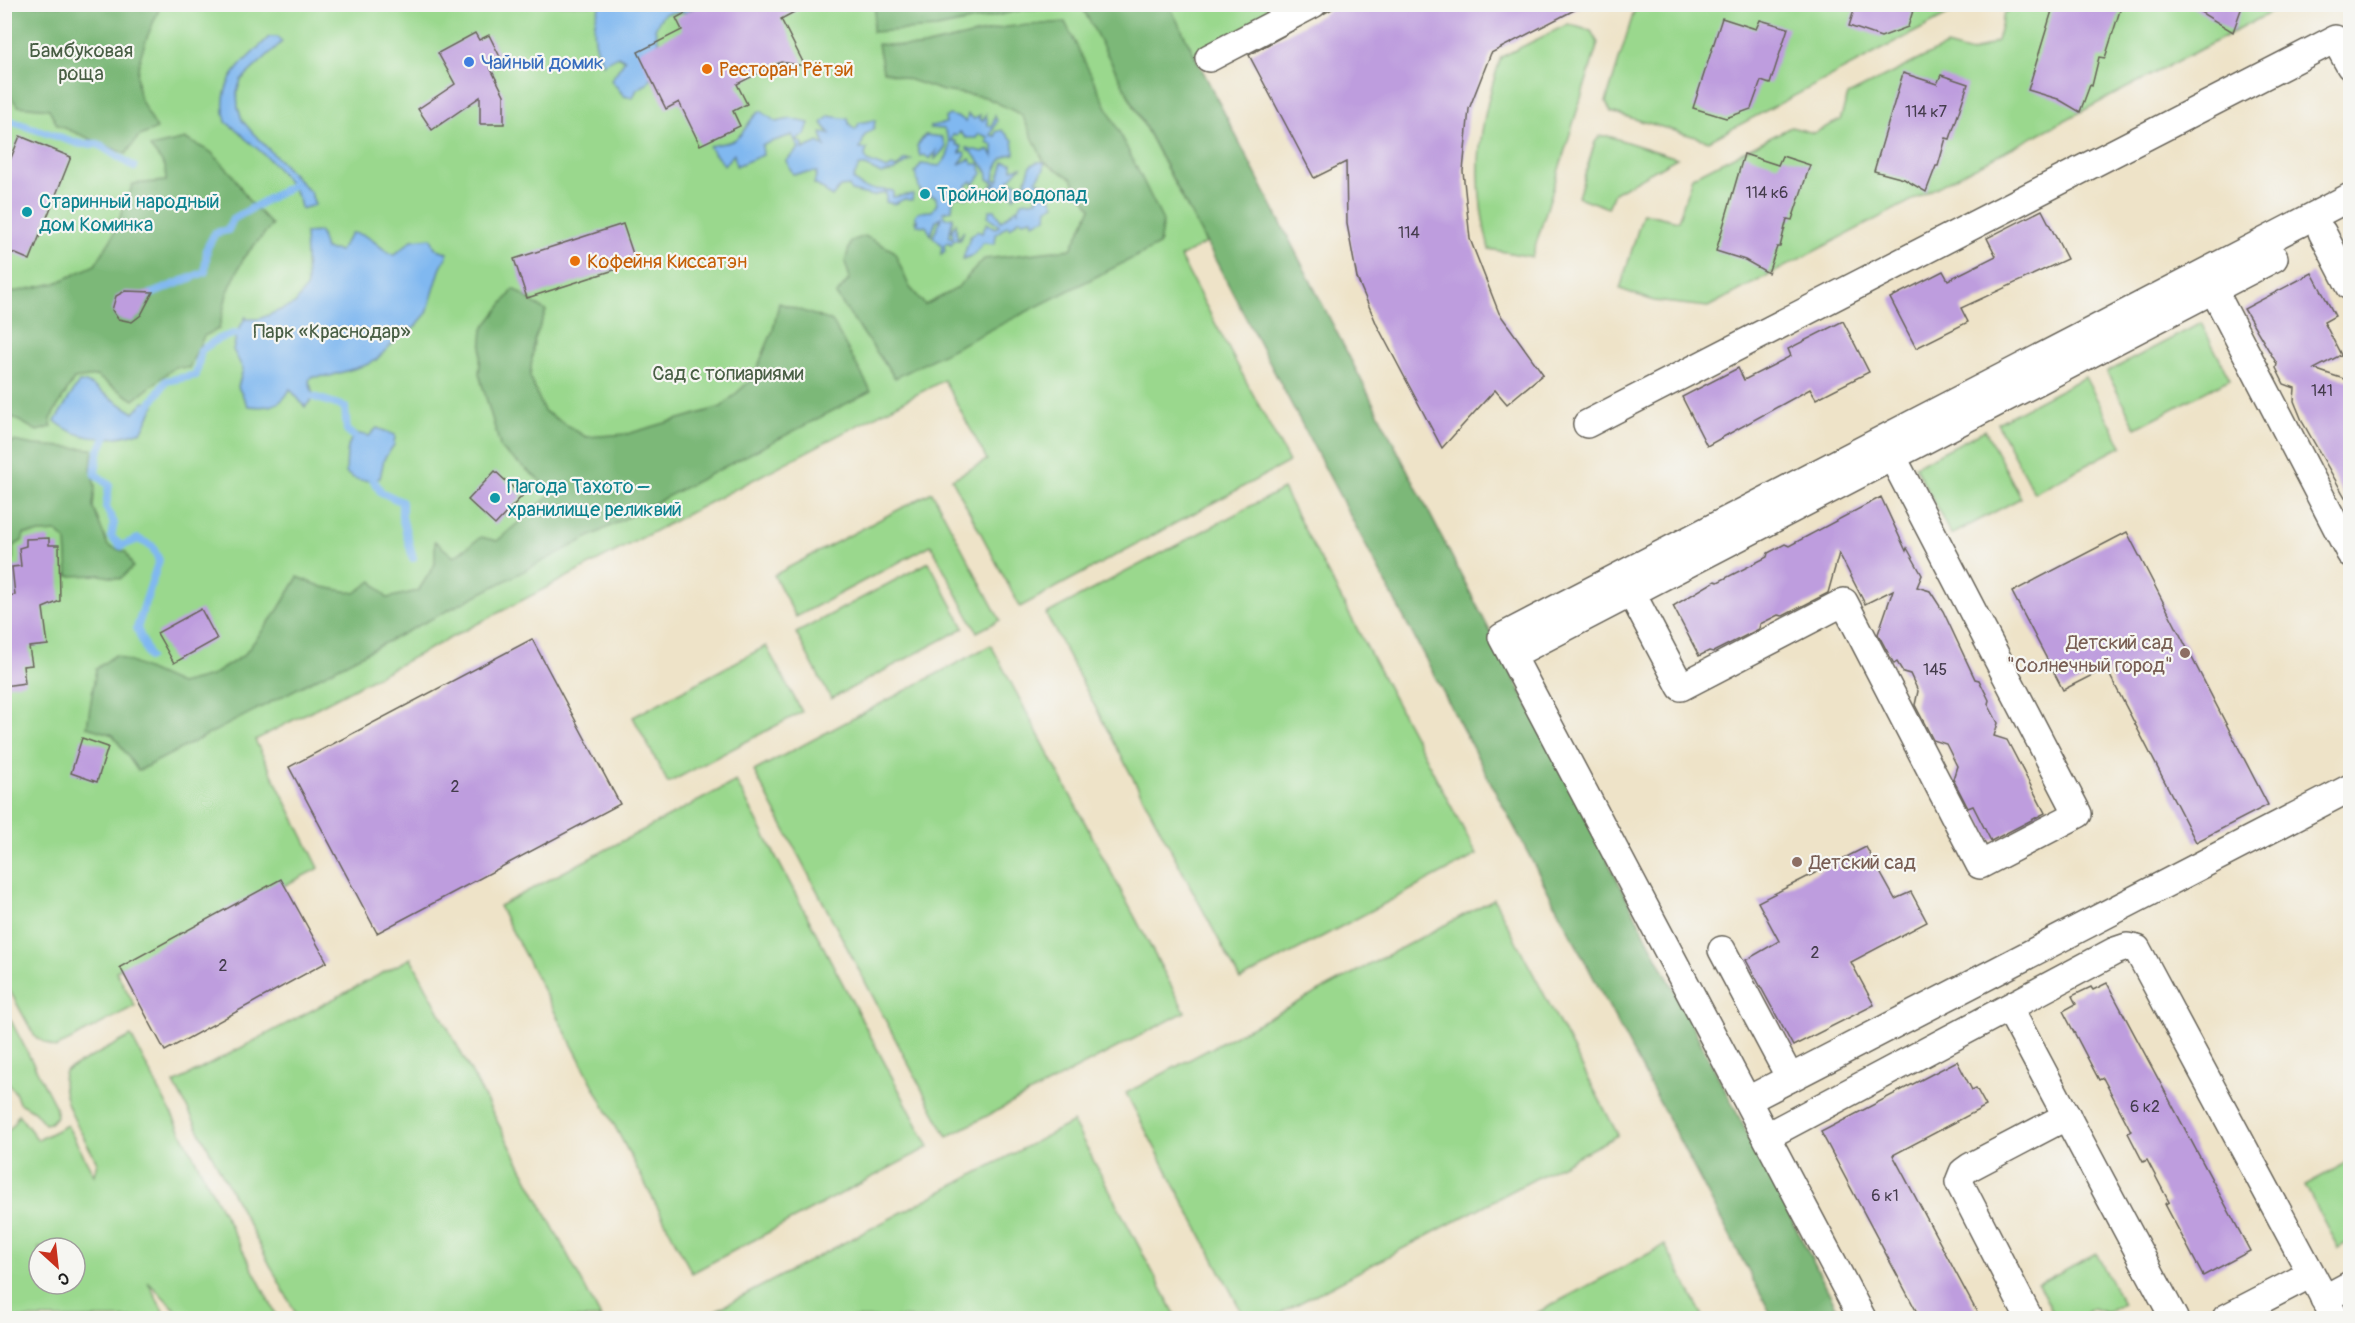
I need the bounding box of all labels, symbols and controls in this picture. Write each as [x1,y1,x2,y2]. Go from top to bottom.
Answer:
park label: Бамбуковая роща [29,38,133,86]
place label: Чайный домик [481,50,604,75]
marker: Чайный домик [462,55,476,69]
place label: Ресторан Рётэй [719,57,853,82]
marker: Ресторан Рётэй [700,62,714,76]
house number: 114 к7 [1905,102,1948,122]
place label: Тройной водопад [937,182,1087,207]
house number: 114 к6 [1746,183,1788,203]
marker: Тройной водопад [918,187,932,201]
place label: Старинный народный дом Коминка [39,189,220,237]
marker: Старинный народный дом Коминка [20,205,34,219]
house number: 114 [1398,223,1420,243]
place label: Кофейня Киссатэн [587,249,747,274]
marker: Кофейня Киссатэн [568,254,582,268]
park label: Парк «Краснодар» [253,319,411,344]
park label: Сад с топиариями [652,361,804,386]
house number: 141 [2311,381,2333,401]
place label: Пагода Тахото – хранилище реликвий [507,474,682,522]
marker: Пагода Тахото – хранилище реликвий [488,491,502,505]
place label: Детский сад "Солнечный город" [2007,630,2173,678]
marker: Детский сад "Солнечный город" [2178,646,2192,660]
house number: 145 [1923,660,1947,680]
house number: 2 [451,777,460,797]
place label: Детский сад [1808,850,1916,875]
marker: Детский сад [1790,855,1804,869]
house number: 2 [1811,943,1820,963]
house number: 2 [219,956,228,976]
house number: 6 к2 [2130,1097,2160,1117]
house number: 6 к1 [1871,1186,1899,1206]
north arrow [27,1236,87,1296]
text: С [54,1267,72,1290]

